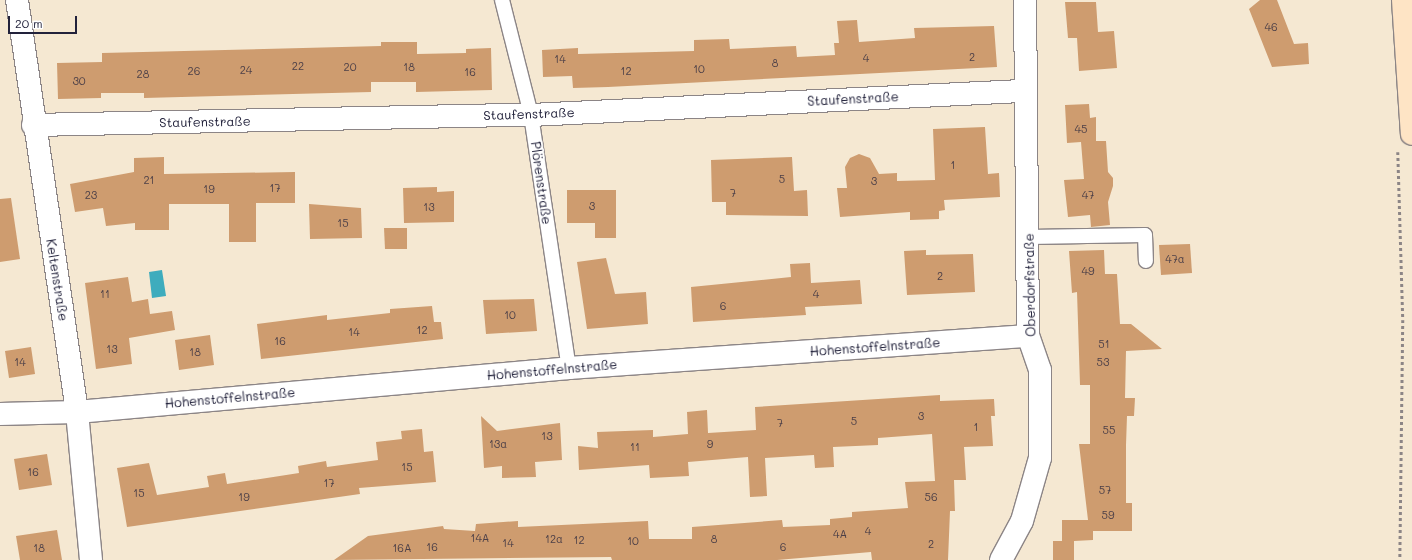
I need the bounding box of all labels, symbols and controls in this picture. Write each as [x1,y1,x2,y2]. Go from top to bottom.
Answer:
scale bar [10,8,79,34]
text: 20 m [15,15,43,31]
house number: 46 [1264,20,1278,34]
house number: 2 [969,50,975,64]
house number: 4 [863,51,869,65]
house number: 14 [554,52,566,66]
house number: 8 [772,56,778,70]
house number: 22 [292,59,304,73]
house number: 20 [344,60,356,74]
house number: 18 [403,60,415,74]
house number: 10 [693,62,705,76]
house number: 24 [240,63,252,77]
house number: 26 [188,64,200,78]
house number: 12 [620,64,632,78]
house number: 16 [464,65,476,79]
house number: 28 [137,67,149,81]
house number: 30 [72,74,86,88]
street label: Staufenstraße [807,89,899,109]
street label: Staufenstraße [483,105,575,123]
street label: Staufenstraße [159,113,251,131]
house number: 45 [1075,122,1087,136]
street label: Plörenstraße [527,141,555,225]
house number: 1 [951,158,955,172]
house number: 5 [779,172,785,186]
house number: 21 [143,173,155,187]
house number: 3 [871,174,877,188]
house number: 17 [269,181,281,195]
house number: 19 [203,182,215,196]
house number: 7 [730,186,736,200]
house number: 23 [85,188,97,202]
house number: 47 [1082,188,1094,202]
house number: 3 [589,199,595,213]
house number: 13 [423,200,435,214]
house number: 15 [337,216,349,230]
street label: Oberdorfstraße [1021,233,1039,337]
street label: Keltenstraße [43,238,71,322]
house number: 47a [1165,252,1185,266]
house number: 49 [1082,264,1094,278]
house number: 2 [937,269,943,283]
house number: 11 [100,287,110,301]
house number: 4 [813,287,819,301]
house number: 6 [720,299,726,313]
house number: 10 [504,308,516,322]
house number: 12 [416,323,428,337]
house number: 14 [348,325,360,339]
house number: 16 [274,334,286,348]
street label: Hohenstoffelnstraße [809,335,941,359]
house number: 51 [1098,337,1110,351]
house number: 13 [106,342,118,356]
house number: 18 [189,345,201,359]
house number: 14 [14,355,26,369]
house number: 53 [1097,355,1109,369]
street label: Hohenstoffelnstraße [486,357,618,383]
street label: Hohenstoffelnstraße [164,385,296,411]
house number: 3 [918,409,924,423]
house number: 5 [851,414,857,428]
house number: 7 [777,416,783,430]
house number: 1 [974,420,978,434]
house number: 55 [1103,423,1115,437]
house number: 13 [541,429,553,443]
house number: 13a [489,437,507,451]
house number: 9 [707,437,713,451]
house number: 11 [630,440,640,454]
house number: 15 [401,460,413,474]
house number: 16 [27,465,39,479]
house number: 17 [323,476,335,490]
house number: 57 [1099,483,1111,497]
house number: 15 [133,486,145,500]
house number: 19 [238,490,250,504]
house number: 56 [924,490,938,504]
house number: 59 [1102,508,1114,522]
house number: 4 [865,524,871,538]
house number: 4A [833,527,847,541]
house number: 14A [471,531,489,545]
house number: 12a [545,532,563,546]
house number: 8 [711,532,717,546]
house number: 12 [573,533,585,547]
house number: 10 [627,534,639,548]
house number: 14 [502,536,514,550]
house number: 2 [928,537,934,551]
house number: 16 [426,540,438,554]
house number: 6 [780,540,786,554]
house number: 18 [33,541,45,555]
house number: 16A [392,541,412,555]

